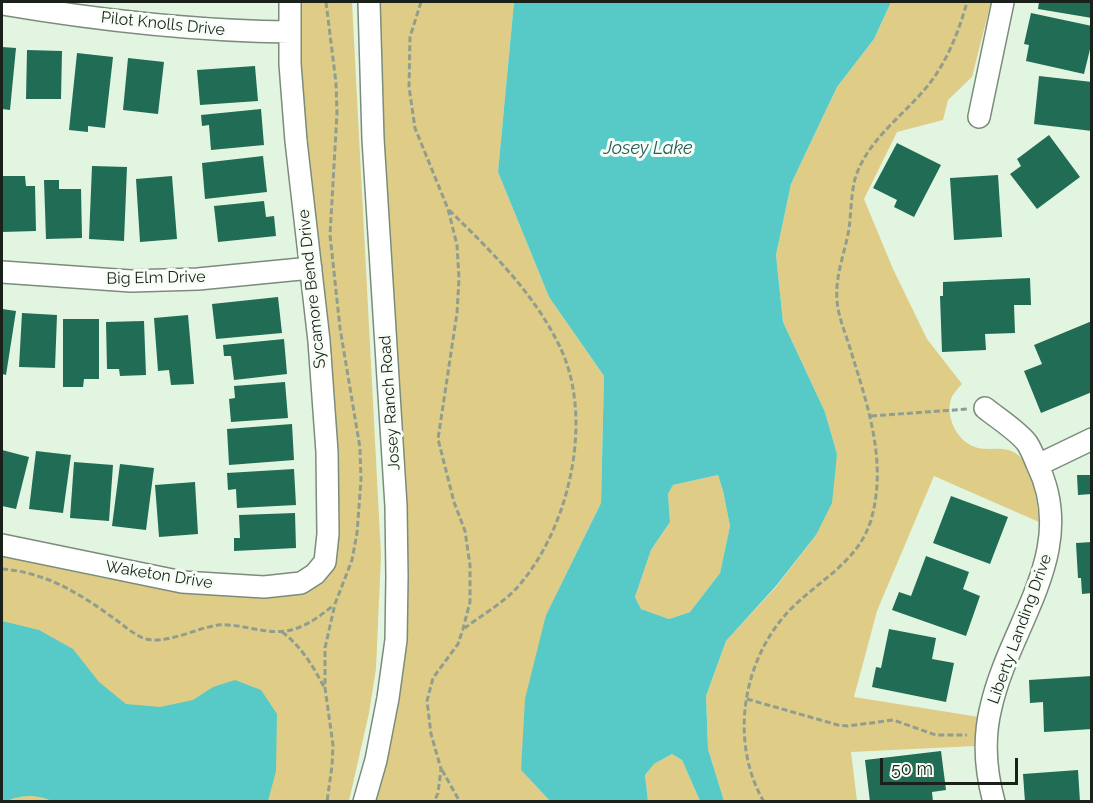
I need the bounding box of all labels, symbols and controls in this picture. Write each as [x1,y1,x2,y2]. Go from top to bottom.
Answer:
street label: Pilot Knolls Drive [100,8,226,40]
water label: Josey Lake [603,138,693,160]
street label: Sycamore Bend Drive [294,208,330,370]
street label: Big Elm Drive [106,268,206,288]
street label: Josey Ranch Road [376,335,404,471]
street label: Liberty Landing Drive [984,551,1056,707]
street label: Waketon Drive [104,557,214,593]
scale bar [883,746,1021,784]
text: 50 m [891,758,933,779]

